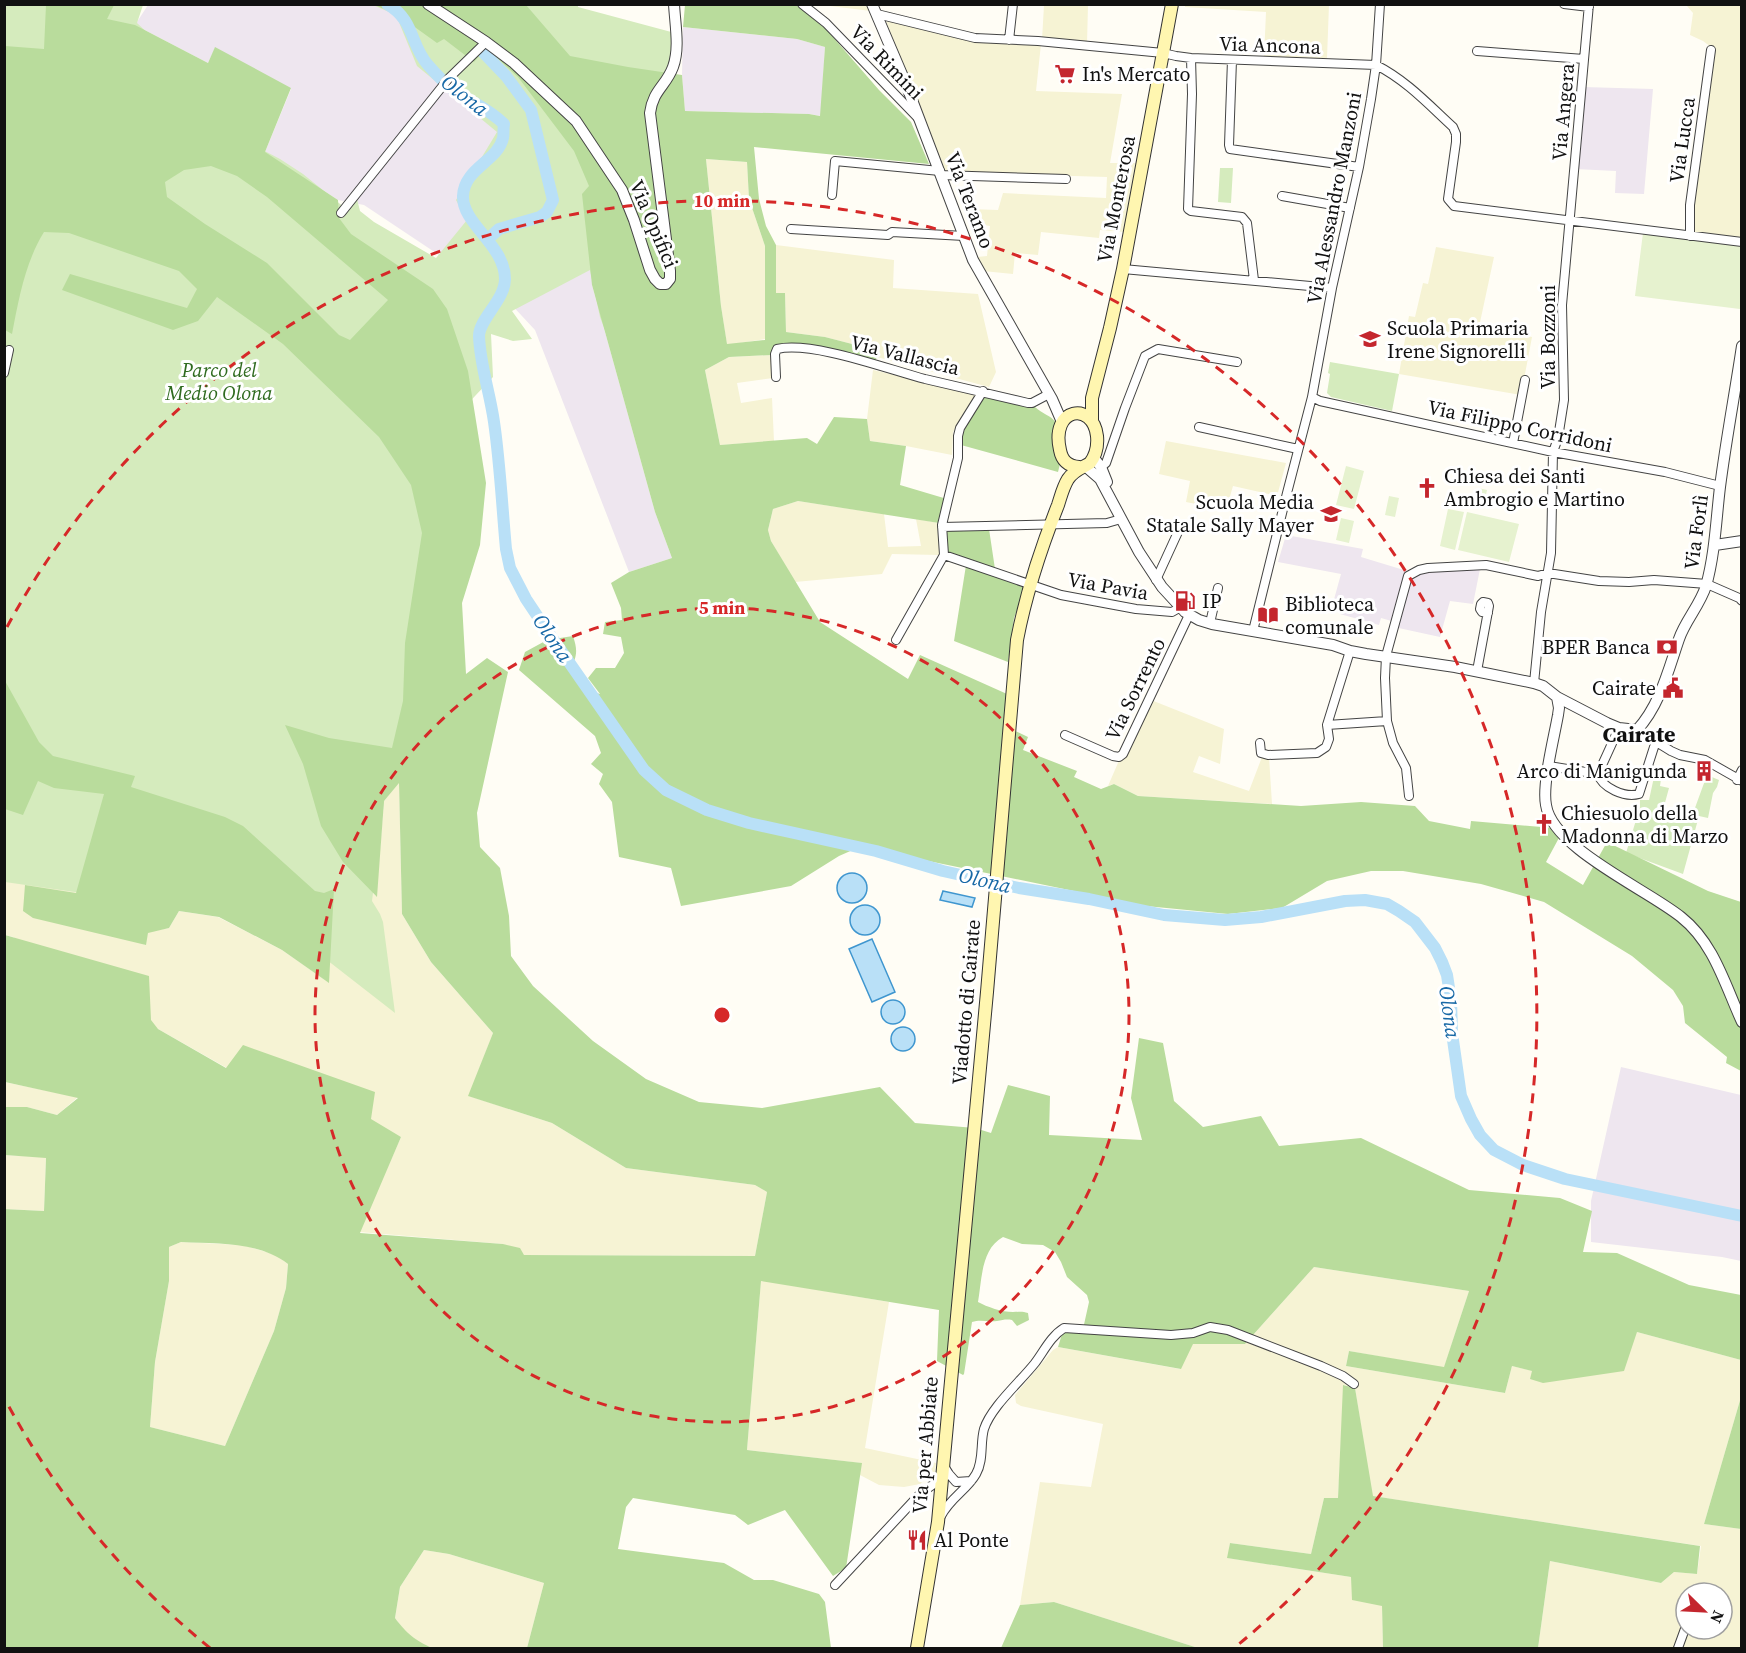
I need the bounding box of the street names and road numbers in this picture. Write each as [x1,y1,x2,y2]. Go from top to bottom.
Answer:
street label: Via Rimini [844,18,930,106]
street label: Via Ancona [1218,29,1322,61]
street label: Via Angera [1545,61,1581,162]
street label: Via Alessandro Manzoni [1300,89,1368,307]
street label: Via Lucca [1662,95,1702,185]
street label: Via Monterosa [1090,132,1142,265]
street label: Via Teramo [939,148,1001,252]
street label: Via Opifici [623,176,685,272]
street label: Via Bozzoni [1534,285,1562,389]
street label: Via Vallascia [847,328,963,382]
street label: Via Filippo Corridoni [1425,393,1615,459]
street label: Via Forlì [1677,493,1715,571]
street label: Via Pavia [1065,565,1151,607]
street label: Via Sorrento [1098,633,1172,745]
street label: Viadotto di Cairate [945,918,987,1086]
street label: Via per Abbiate [905,1375,945,1515]

